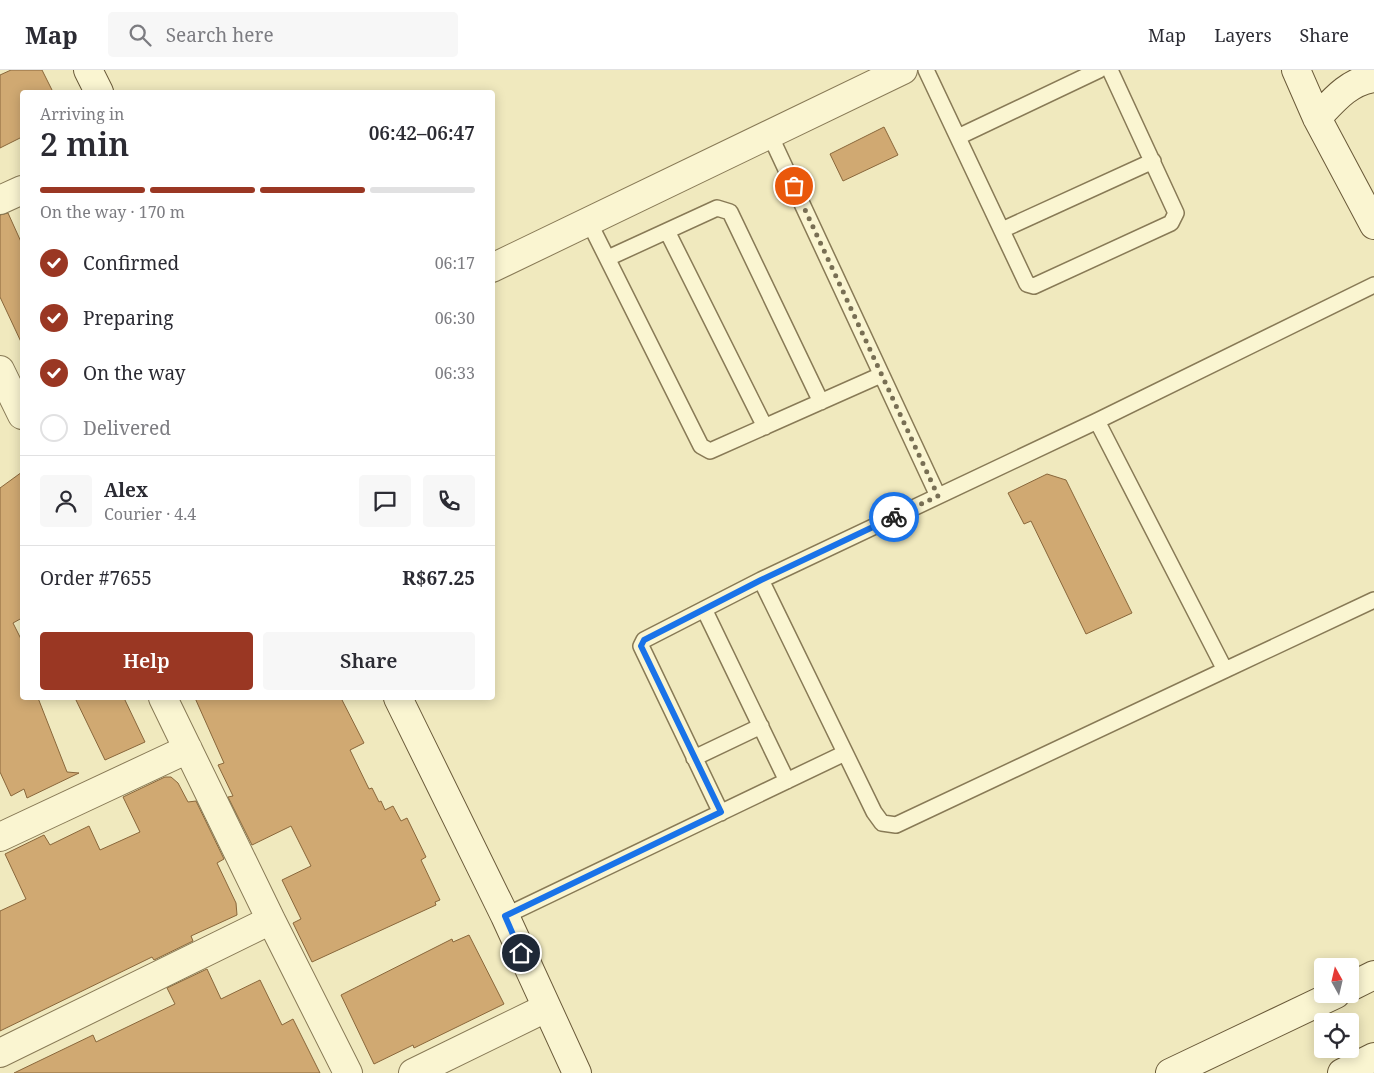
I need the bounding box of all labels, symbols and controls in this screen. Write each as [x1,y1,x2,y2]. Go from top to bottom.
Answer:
search box [108,12,458,57]
text: Map [25,18,78,51]
icon: search [126,21,154,49]
text: Search here [166,22,274,48]
text: Map [1148,23,1186,47]
text: Layers [1214,23,1272,47]
text: Share [1300,23,1349,47]
text: Arriving in [40,103,124,125]
text: 06:42–06:47 [369,120,475,146]
text: 2 min [40,122,129,165]
pin [773,165,815,207]
icon: bag [780,172,808,200]
text: On the way · 170 m [40,201,185,223]
icon: check [40,249,68,277]
text: Confirmed [83,250,179,276]
text: 06:17 [435,252,475,274]
icon: check [40,304,68,332]
text: Preparing [83,305,173,331]
text: 06:30 [435,307,475,329]
icon: check [40,359,68,387]
text: On the way [83,360,186,386]
text: 06:33 [435,362,475,384]
text: Delivered [83,415,171,441]
button: person [40,475,92,527]
button: chat [359,475,411,527]
button: phone [423,475,475,527]
text: Alex [104,477,148,503]
courier [869,492,919,542]
text: Courier · 4.4 [104,503,196,525]
icon: bike [880,503,908,531]
text: Order #7655 [40,565,152,591]
text: R$67.25 [402,565,475,591]
button: Help [40,632,253,690]
button: Share [263,632,475,690]
pin [500,932,542,974]
icon: home [507,939,535,967]
north arrow [1314,958,1359,1002]
map controls [1314,958,1359,1058]
button: locate [1314,1013,1359,1058]

